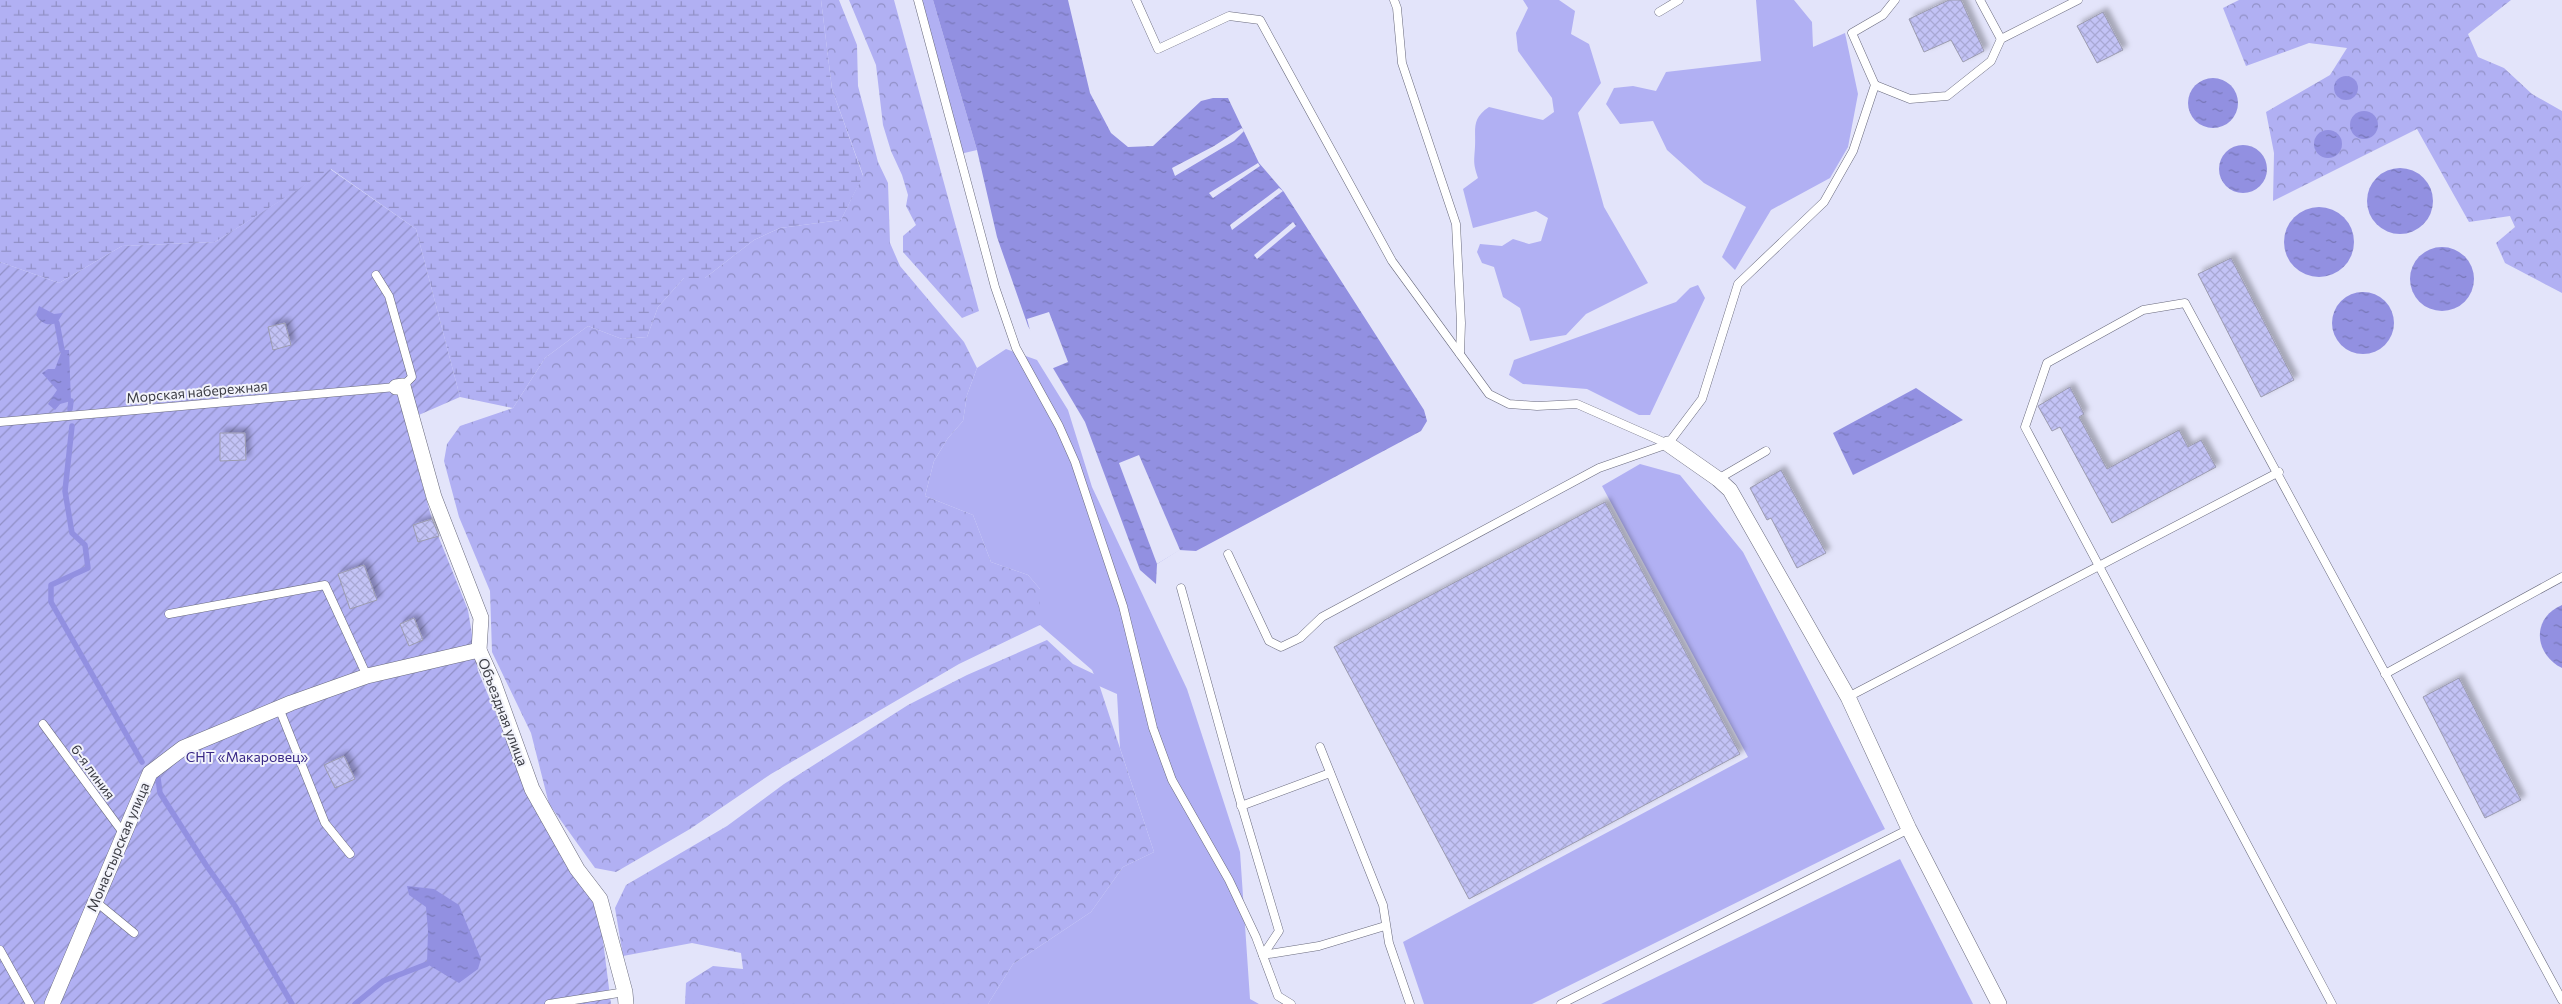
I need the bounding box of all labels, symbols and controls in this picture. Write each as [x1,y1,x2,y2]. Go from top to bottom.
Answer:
street label: Морская набережная [125,377,268,406]
street label: Объездная улица [475,655,532,768]
street label: 6-я линия [68,741,119,803]
park label: СНТ «Макаровец» [186,748,308,765]
street label: Монастырская улица [83,780,152,914]

